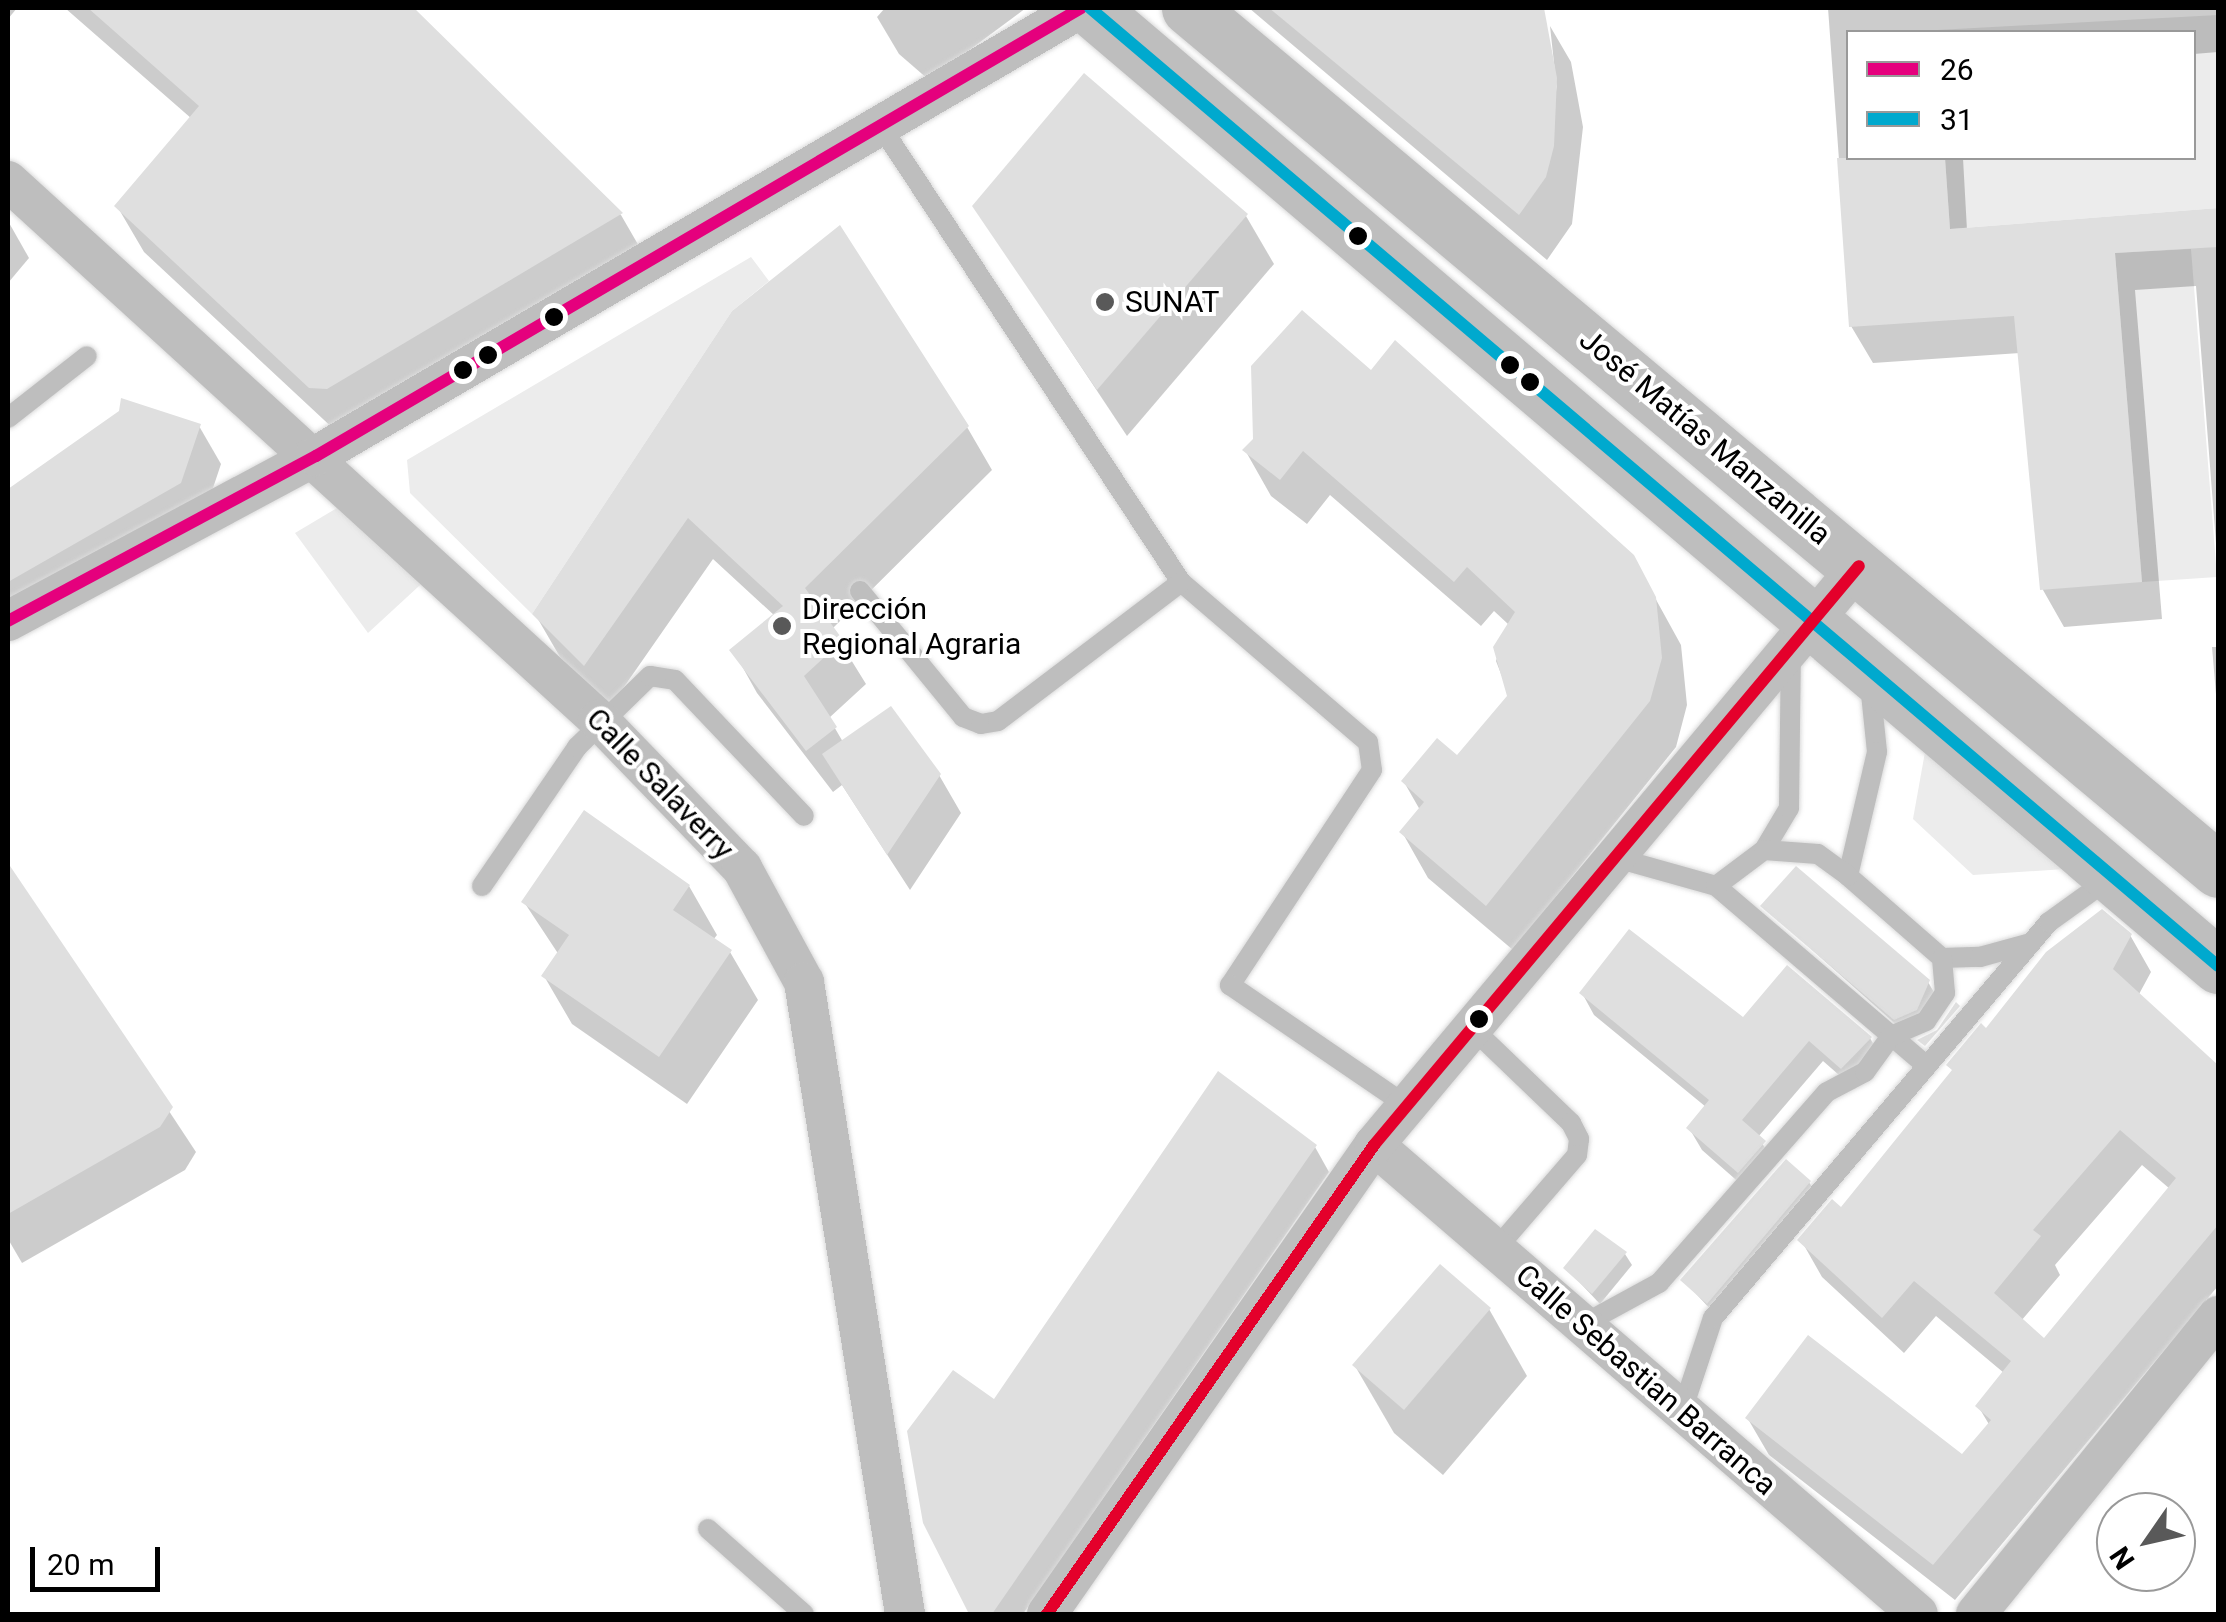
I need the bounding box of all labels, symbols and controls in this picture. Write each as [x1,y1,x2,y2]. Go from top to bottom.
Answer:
legend [1846,30,2196,160]
text: 26 [1940,52,1974,87]
text: 31 [1940,102,1974,137]
unlabelled marker [1348,226,1368,246]
place label: SUNAT [1125,284,1220,320]
marker: SUNAT [1094,291,1116,313]
unlabelled marker [544,307,564,327]
street label: José Matías Manzanilla [1572,321,1838,553]
unlabelled marker [478,345,498,365]
unlabelled marker [1500,355,1520,375]
unlabelled marker [453,360,473,380]
unlabelled marker [1520,372,1540,392]
place label: Dirección Regional Agraria [802,591,1021,662]
marker: Dirección Regional Agraria [771,615,793,637]
street label: Calle Salaverry [579,701,741,867]
unlabelled marker [1469,1009,1489,1029]
street label: Calle Sebastian Barranca [1508,1257,1784,1503]
north arrow [2096,1492,2196,1592]
scale bar [35,1527,165,1589]
text: N [2103,1541,2142,1575]
text: 20 m [47,1547,114,1582]

